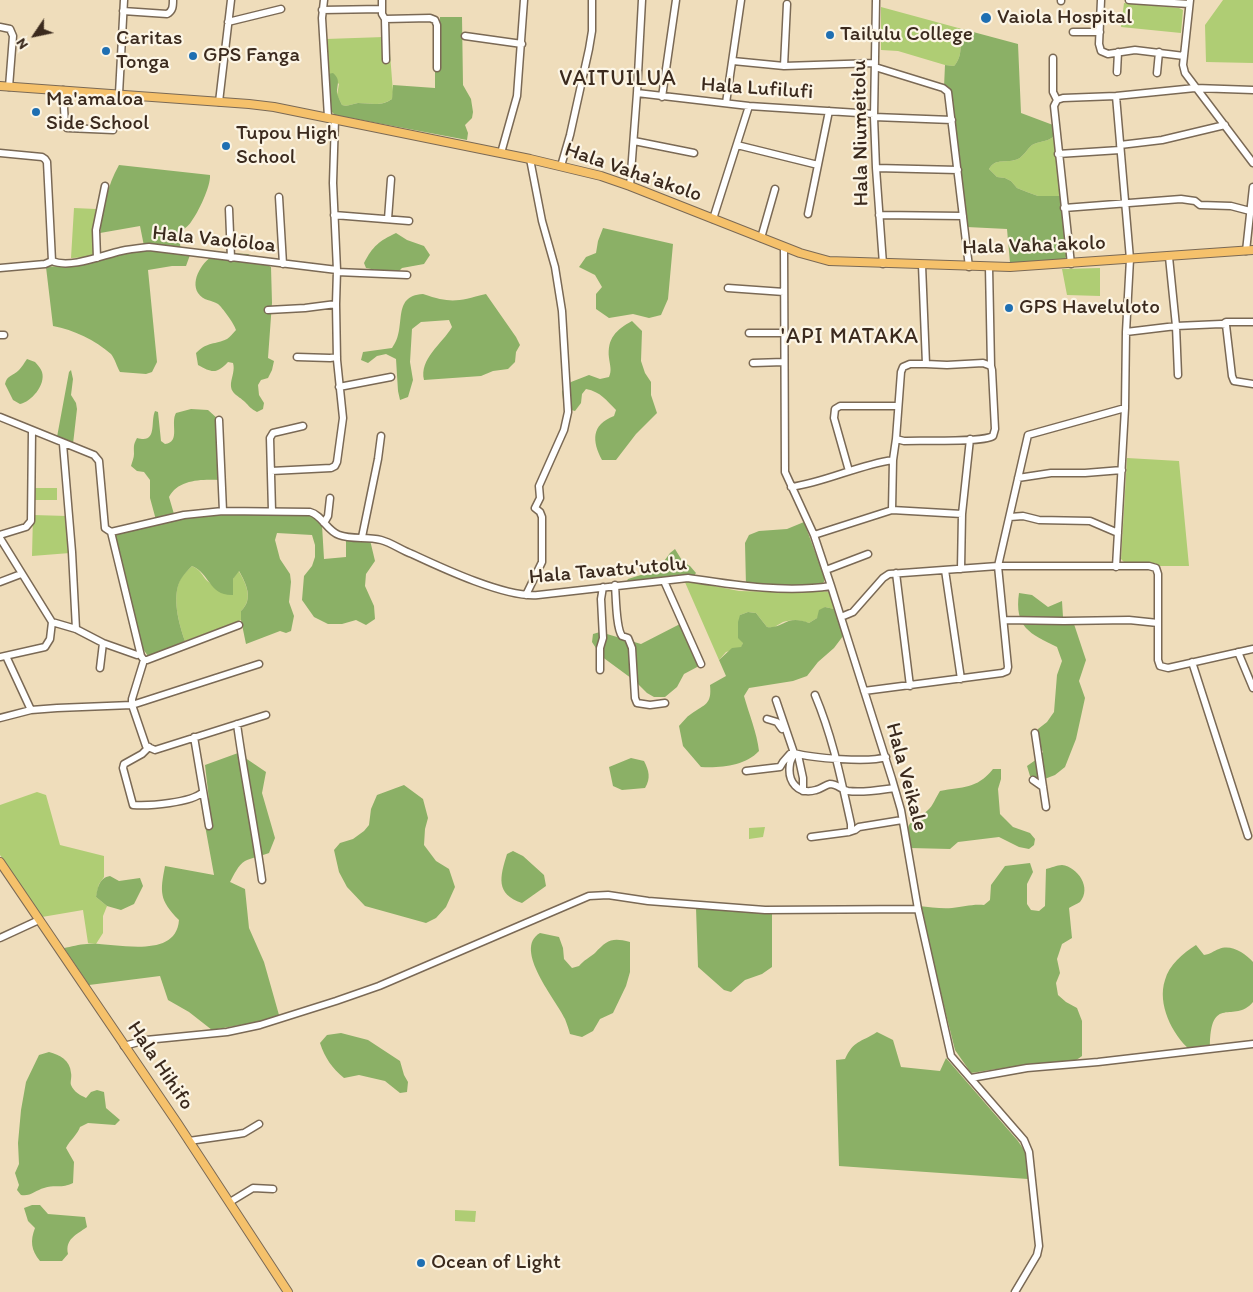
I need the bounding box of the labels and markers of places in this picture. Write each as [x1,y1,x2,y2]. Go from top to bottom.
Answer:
place label: Vaiola Hospital [997,5,1132,31]
marker: Vaiola Hospital [979,11,993,25]
place label: Tailulu College [840,22,973,48]
place label: Caritas Tonga [116,26,182,76]
marker: Tailulu College [824,29,836,41]
place label: GPS Fanga [203,43,300,69]
marker: Caritas Tonga [100,45,112,57]
marker: GPS Fanga [187,50,199,62]
place label: Ma'amaloa Side School [46,87,149,137]
marker: Ma'amaloa Side School [30,106,42,118]
place label: Tupou High School [236,121,337,171]
marker: Tupou High School [220,140,232,152]
place label: GPS Haveluloto [1019,295,1160,321]
marker: GPS Haveluloto [1003,302,1015,314]
place label: Ocean of Light [431,1250,561,1276]
marker: Ocean of Light [415,1257,427,1269]

